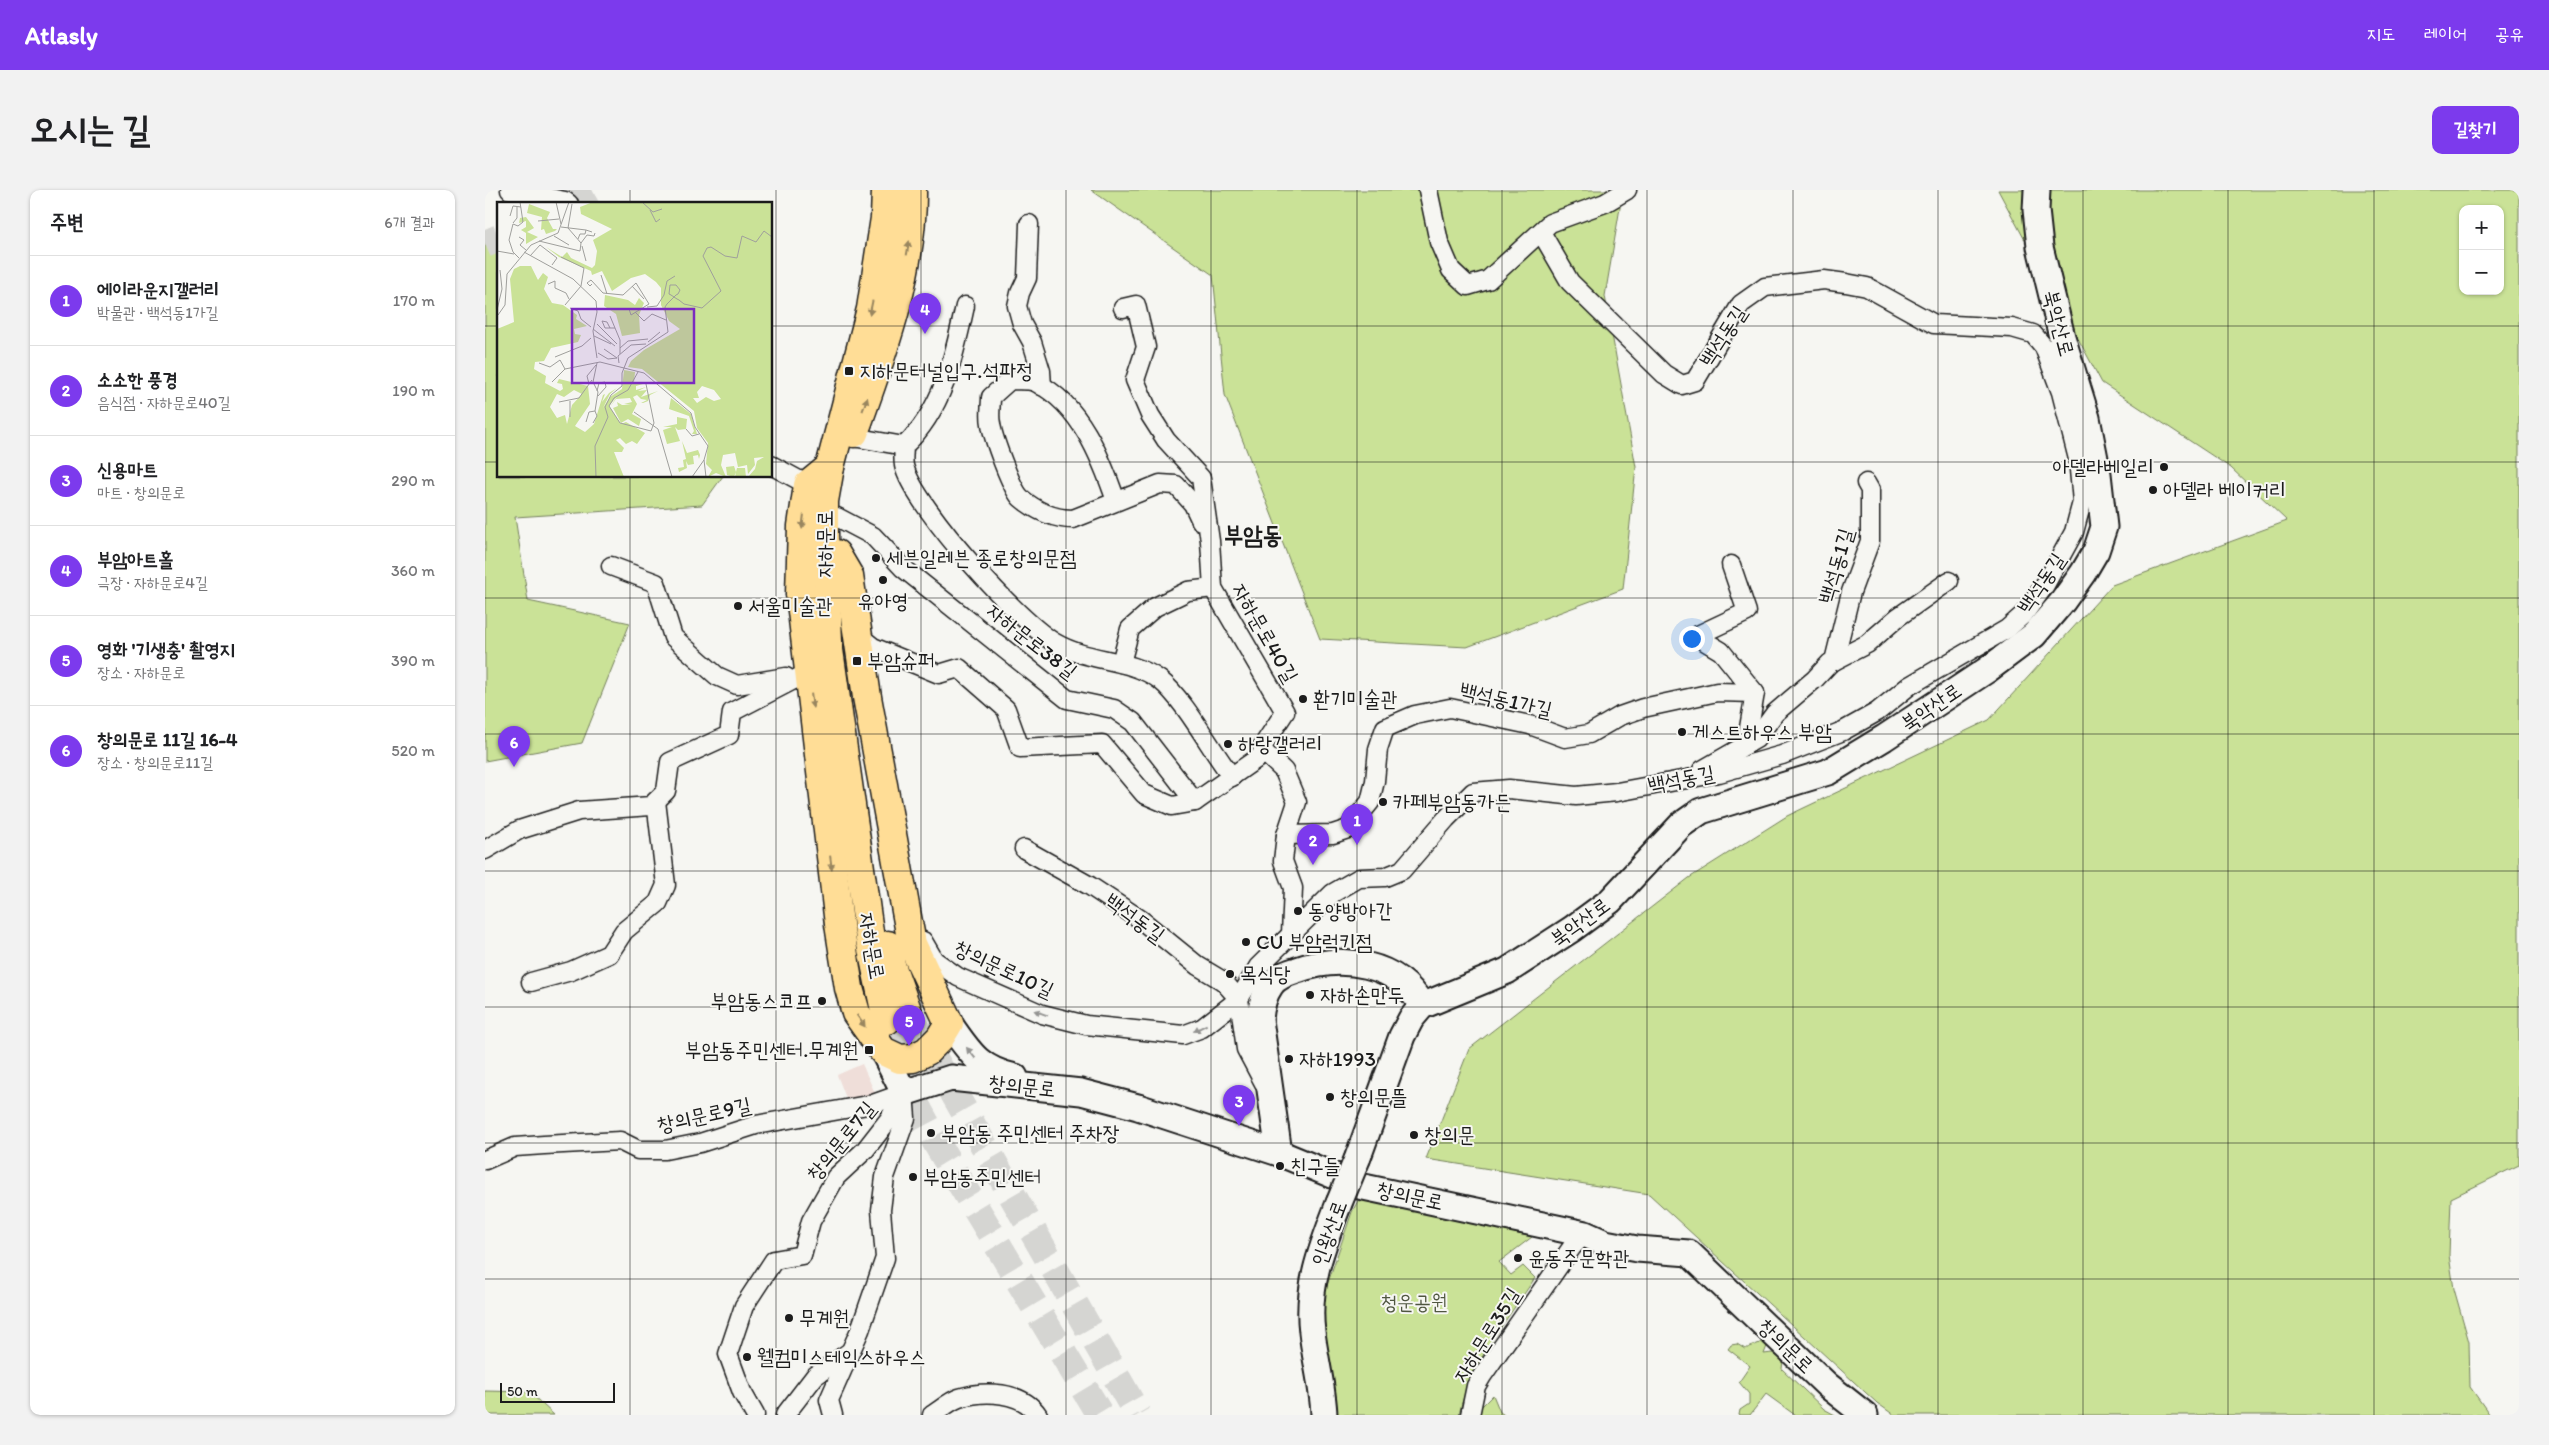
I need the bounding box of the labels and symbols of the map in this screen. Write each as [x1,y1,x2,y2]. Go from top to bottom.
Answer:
inset map [497,202,773,478]
one-way arrow [904,239,912,255]
street label: 북악산로 [2039,287,2080,359]
pin: 4 [909,293,941,334]
one-way arrow [867,300,875,315]
street label: 백석동길 [1694,300,1752,371]
place label: 지하문터널입구.석파정 [859,358,1033,383]
marker: 지하문터널입구.석파정 [843,365,855,377]
one-way arrow [861,396,869,411]
place label: 아델라베일리 [2053,454,2154,479]
marker: 아델라베일리 [2158,461,2170,473]
place label: 아델라 베이커리 [2163,477,2286,502]
marker: 아델라 베이커리 [2147,484,2159,496]
street label: 자하문로 [812,510,837,578]
one-way arrow [799,514,807,530]
district label: 부암동 [1224,520,1282,549]
street label: 백석동1길 [1813,525,1858,606]
place label: 세븐일레븐 종로창의문점 [886,545,1077,570]
street label: 백석동길 [2011,548,2070,618]
marker: 세븐일레븐 종로창의문점 [870,552,882,564]
marker: 유아영 [877,574,889,586]
street label: 자하문로40길 [1227,579,1304,687]
place label: 유아영 [858,588,908,613]
place label: 서울미술관 [748,593,833,618]
street label: 자하문로38길 [982,598,1082,684]
marker: 서울미술관 [732,600,744,612]
your location [1679,626,1705,652]
place label: 부암슈퍼 [867,648,935,673]
marker: 부암슈퍼 [851,655,863,667]
street label: 백석동1가길 [1457,677,1555,722]
street label: 북악산로 [1896,677,1966,736]
place label: 환기미술관 [1313,686,1398,711]
marker: 환기미술관 [1297,693,1309,705]
one-way arrow [808,694,816,710]
place label: 게스트하우스 부암 [1692,719,1832,744]
pin: 6 [498,726,530,767]
marker: 게스트하우스 부암 [1676,726,1688,738]
place label: 하랑갤러리 [1238,731,1323,756]
marker: 하랑갤러리 [1222,738,1234,750]
street label: 백석동길 [1645,760,1717,797]
place label: 카페부암동가든 [1393,789,1511,814]
marker: 카페부암동가든 [1377,796,1389,808]
pin: 1 [1341,804,1373,845]
pin: 2 [1297,824,1329,865]
one-way arrow [827,855,835,871]
street label: 백석동길 [1101,888,1170,948]
street label: 북악산로 [1545,892,1614,952]
place label: 동양방아간 [1308,898,1393,923]
marker: 동양방아간 [1292,905,1304,917]
street label: 자하문로 [854,910,891,981]
place label: CU 부암럭키점 [1256,929,1373,954]
street label: 창의문로10길 [950,935,1058,1003]
marker: CU 부암럭키점 [1240,936,1252,948]
place label: 목식당 [1240,961,1291,986]
marker: 목식당 [1224,968,1236,980]
place label: 자하손만두 [1320,982,1405,1007]
place label: 부암동스코프 [711,988,812,1013]
marker: 자하손만두 [1304,989,1316,1001]
marker: 부암동스코프 [816,995,828,1007]
pin: 5 [893,1005,925,1046]
one-way arrow [1033,1009,1048,1017]
one-way arrow [856,1014,867,1027]
one-way arrow [1193,1024,1207,1032]
place label: 부암동주민센터.무계원 [685,1037,859,1062]
marker: 부암동주민센터.무계원 [863,1044,875,1056]
one-way arrow [966,1046,976,1060]
place label: 자하1993 [1299,1046,1376,1071]
marker: 자하1993 [1283,1053,1295,1065]
street label: 창의문로 [987,1070,1057,1101]
place label: 창의문뜰 [1340,1084,1408,1109]
pin: 3 [1223,1085,1255,1126]
marker: 창의문뜰 [1324,1091,1336,1103]
street label: 창의문로9길 [655,1092,753,1137]
street label: 창의문로7길 [801,1096,880,1185]
place label: 부암동 주민센터 주차장 [941,1120,1120,1145]
place label: 창의문 [1424,1122,1475,1147]
marker: 부암동 주민센터 주차장 [925,1127,937,1139]
marker: 창의문 [1408,1129,1420,1141]
place label: 친구들 [1290,1153,1341,1178]
marker: 친구들 [1274,1160,1286,1172]
place label: 부암동주민센터 [923,1164,1041,1189]
marker: 부암동주민센터 [907,1171,919,1183]
street label: 창의문로 [1374,1176,1446,1215]
street label: 인왕산로 [1305,1197,1352,1269]
place label: 윤동주문학관 [1528,1245,1629,1270]
marker: 윤동주문학관 [1512,1252,1524,1264]
street label: 자하문로35길 [1448,1283,1526,1387]
park label: 청운공원 [1380,1289,1448,1314]
place label: 무계원 [799,1305,850,1330]
marker: 무계원 [783,1312,795,1324]
street label: 창의문로 [1753,1313,1819,1378]
place label: 웰컴미스테익스하우스 [757,1344,926,1369]
marker: 웰컴미스테익스하우스 [741,1351,753,1363]
scale bar [500,1380,615,1403]

